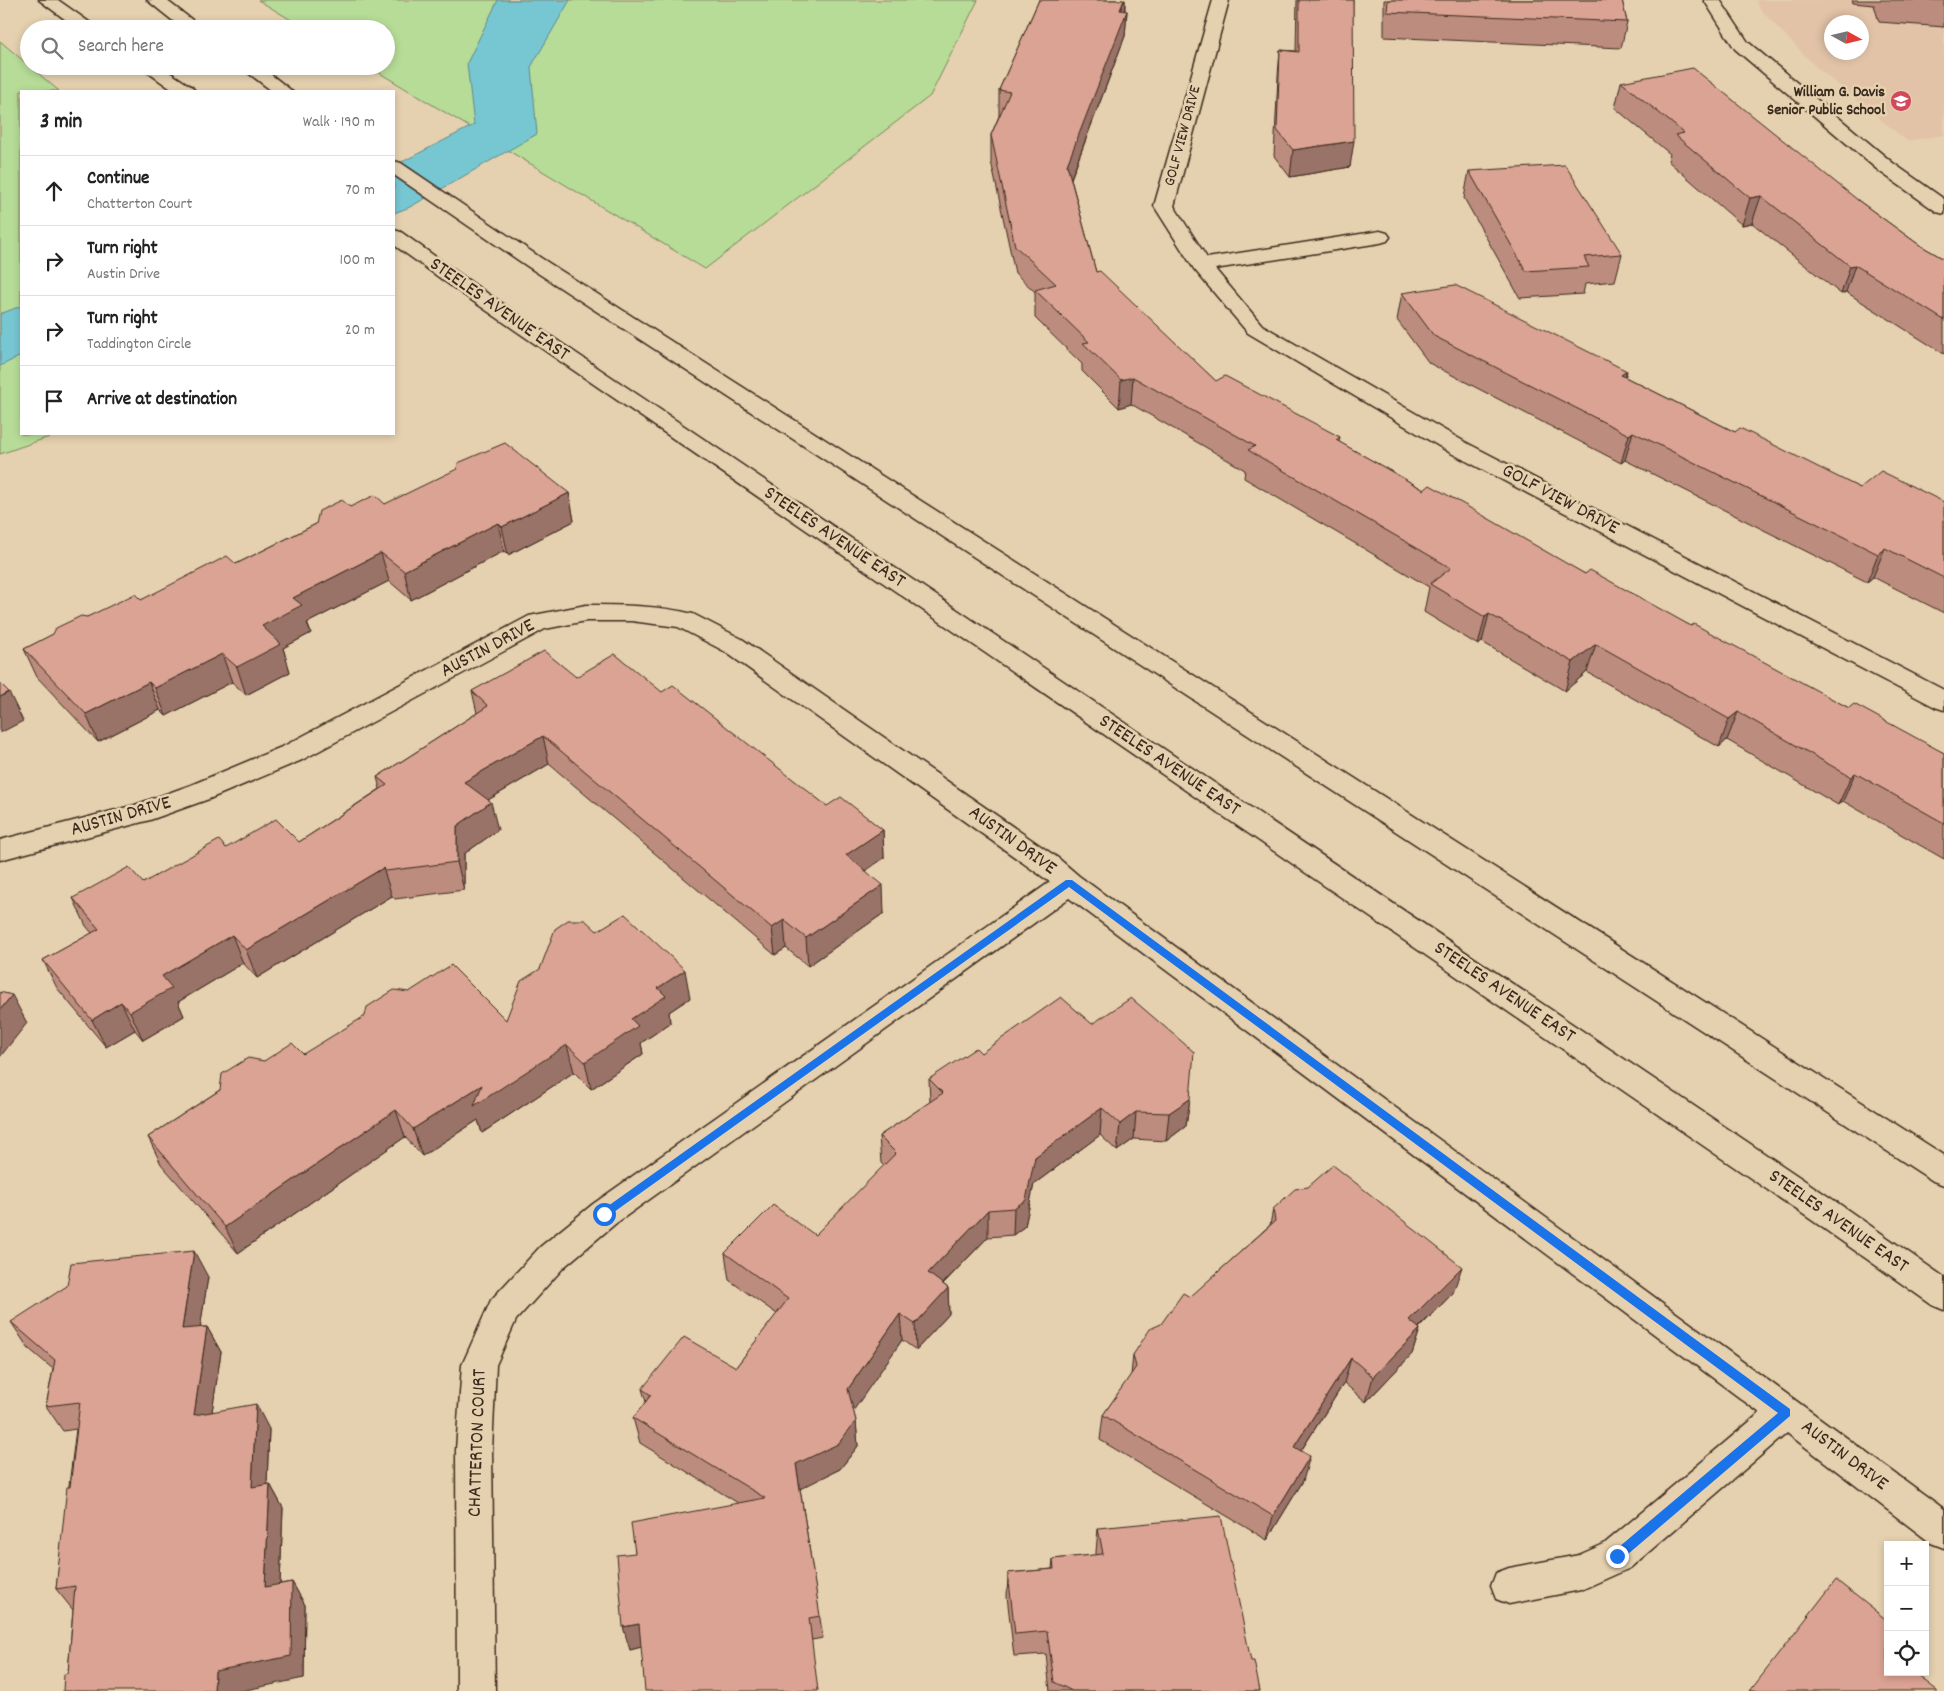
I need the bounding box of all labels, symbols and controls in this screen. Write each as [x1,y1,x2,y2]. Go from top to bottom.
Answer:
north arrow [1824,15,1869,60]
search box [20,20,395,75]
icon: search [38,34,66,62]
text: Search here [78,34,164,61]
place label: William G. Davis Senior Public School [1767,81,1885,122]
street label: GOLF VIEW DRIVE [1159,82,1208,189]
school or university icon: William G. Davis Senior Public School [1889,89,1913,113]
text: 3 min [40,108,82,138]
text: Walk · 190 m [303,111,375,134]
text: Continue [87,166,149,193]
icon: ahead [40,177,68,205]
text: 70 m [345,179,375,202]
text: Chatterton Court [87,193,192,216]
text: Turn right [87,236,158,263]
icon: right [40,247,68,275]
text: 100 m [339,249,375,272]
street label: STEELES AVENUE EAST [423,251,575,369]
text: Austin Drive [87,263,160,286]
text: Turn right [87,306,158,333]
icon: right [40,317,68,345]
text: 20 m [345,319,375,342]
text: Taddington Circle [87,333,191,356]
icon: arrive [40,387,68,415]
text: Arrive at destination [87,387,237,414]
street label: GOLF VIEW DRIVE [1496,457,1624,543]
street label: STEELES AVENUE EAST [758,480,910,596]
street label: AUSTIN DRIVE [436,612,540,686]
street label: STEELES AVENUE EAST [1093,708,1245,824]
street label: AUSTIN DRIVE [68,789,174,845]
street label: AUSTIN DRIVE [962,799,1062,883]
street label: STEELES AVENUE EAST [1428,935,1580,1051]
street label: STEELES AVENUE EAST [1762,1163,1914,1281]
route start [593,1203,616,1226]
street label: CHATTERTON COURT [461,1368,495,1518]
street label: AUSTIN DRIVE [1794,1414,1894,1498]
map controls [1884,1541,1929,1676]
button: + [1884,1541,1929,1586]
route end [1606,1545,1629,1568]
button: − [1884,1586,1929,1631]
button: locate [1884,1631,1929,1676]

